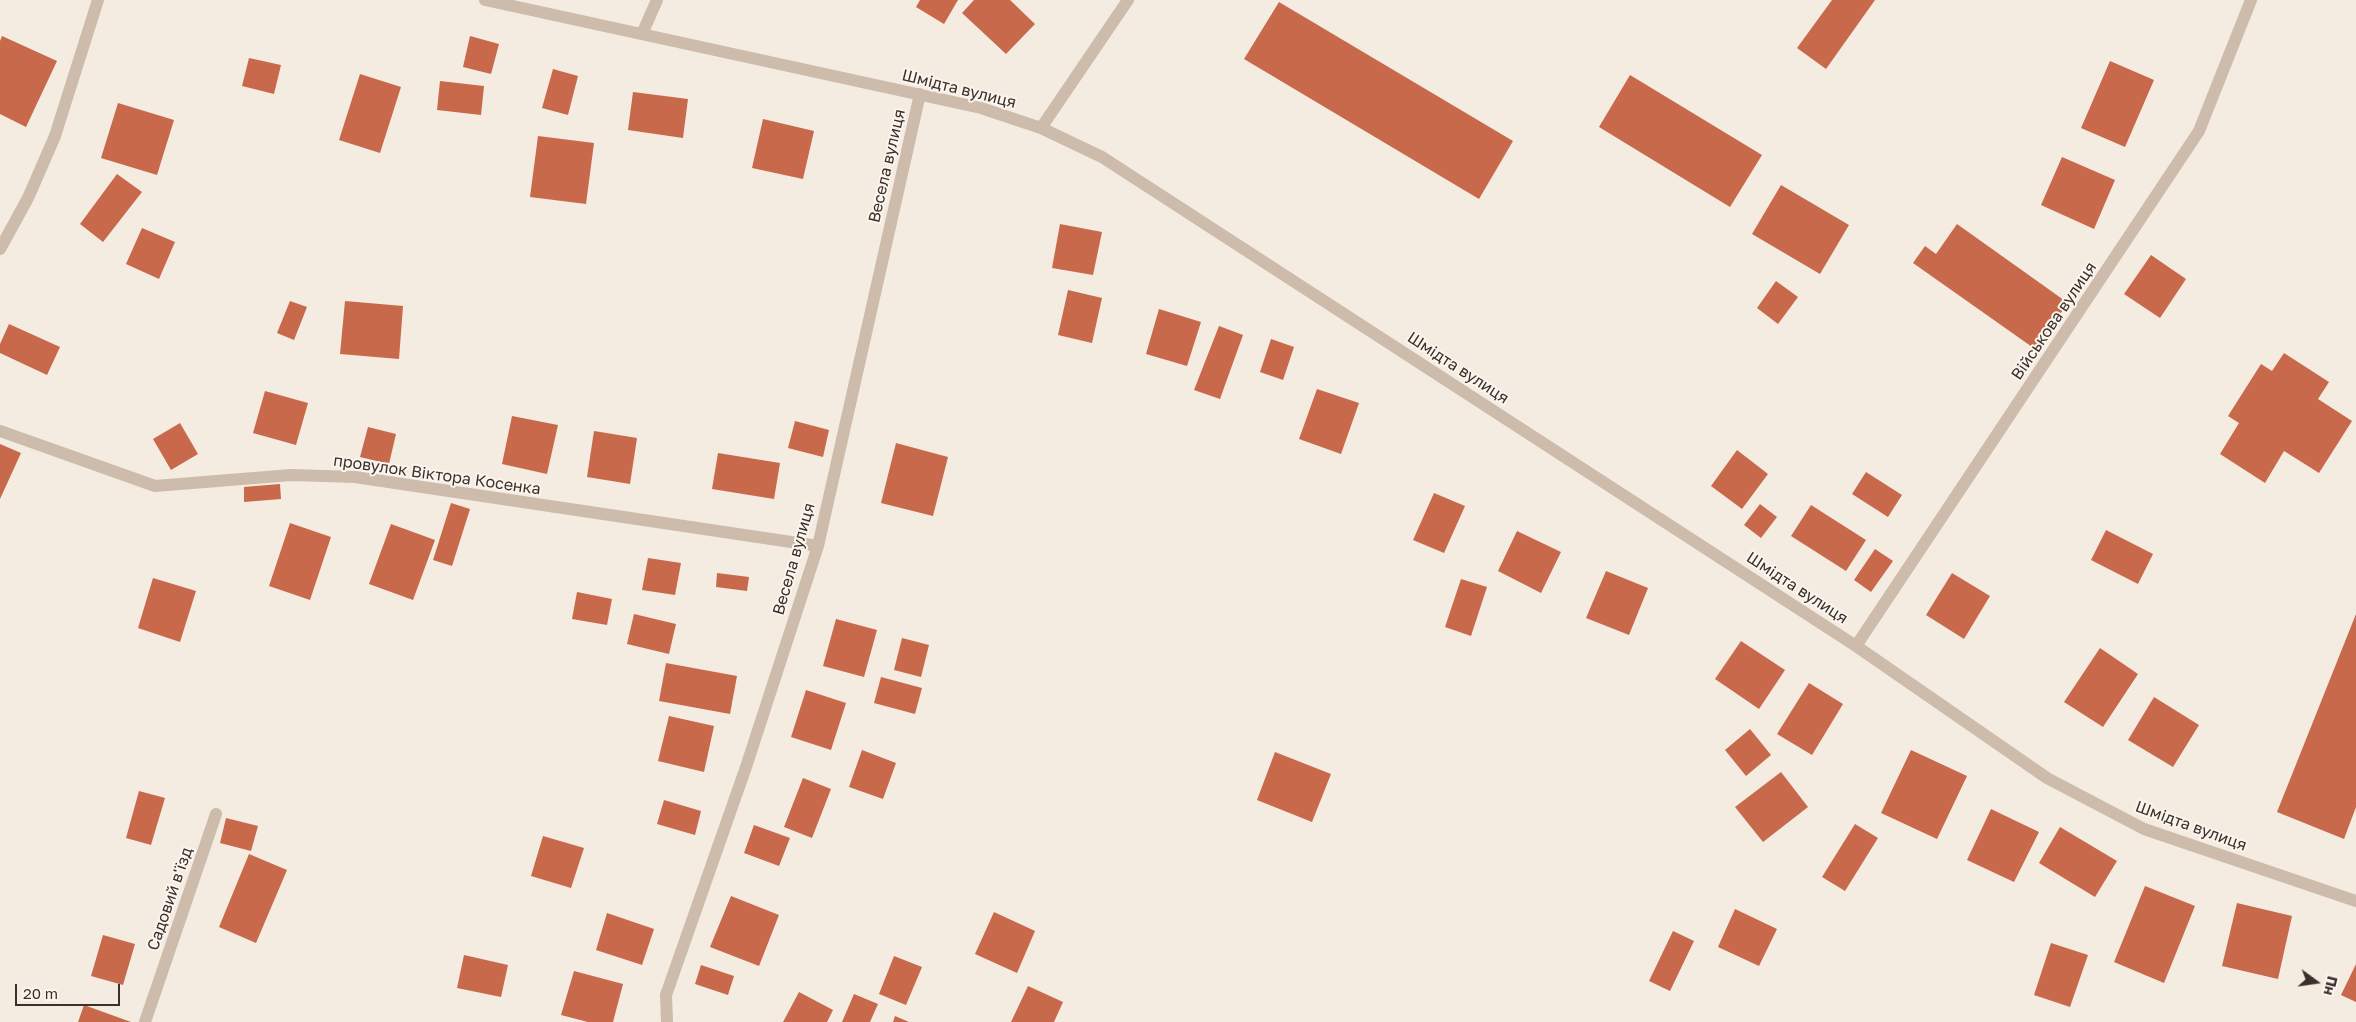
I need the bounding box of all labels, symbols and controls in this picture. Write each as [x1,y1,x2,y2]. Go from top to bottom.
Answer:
street label: Шмідта вулиця [900,66,1018,112]
street label: Весела вулиця [865,107,909,225]
street label: Військова вулиця [2007,258,2101,384]
street label: Шмідта вулиця [1404,328,1512,408]
street label: провулок Віктора Косенка [332,451,542,499]
street label: Весела вулиця [769,501,819,617]
street label: Шмідта вулиця [1743,548,1851,628]
street label: Шмідта вулиця [2133,797,2249,855]
street label: Садовий в'їзд [143,845,197,953]
north arrow [2291,957,2341,1007]
scale bar [18,974,122,1006]
text: Пн [2320,974,2342,997]
text: 20 m [23,984,58,1002]

